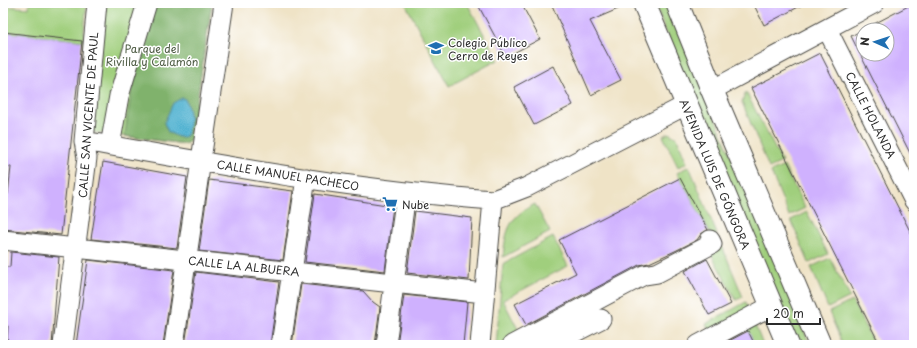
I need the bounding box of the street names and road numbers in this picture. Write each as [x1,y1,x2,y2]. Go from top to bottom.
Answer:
street label: CALLE SAN VICENTE DE PAUL [74,31,102,199]
street label: CALLE HOLANDA [842,69,900,161]
street label: AVENIDA LUIS DE GÓNGORA [676,96,755,252]
street label: CALLE MANUEL PACHECO [216,155,360,195]
street label: CALLE LA ALBUERA [187,252,301,280]

